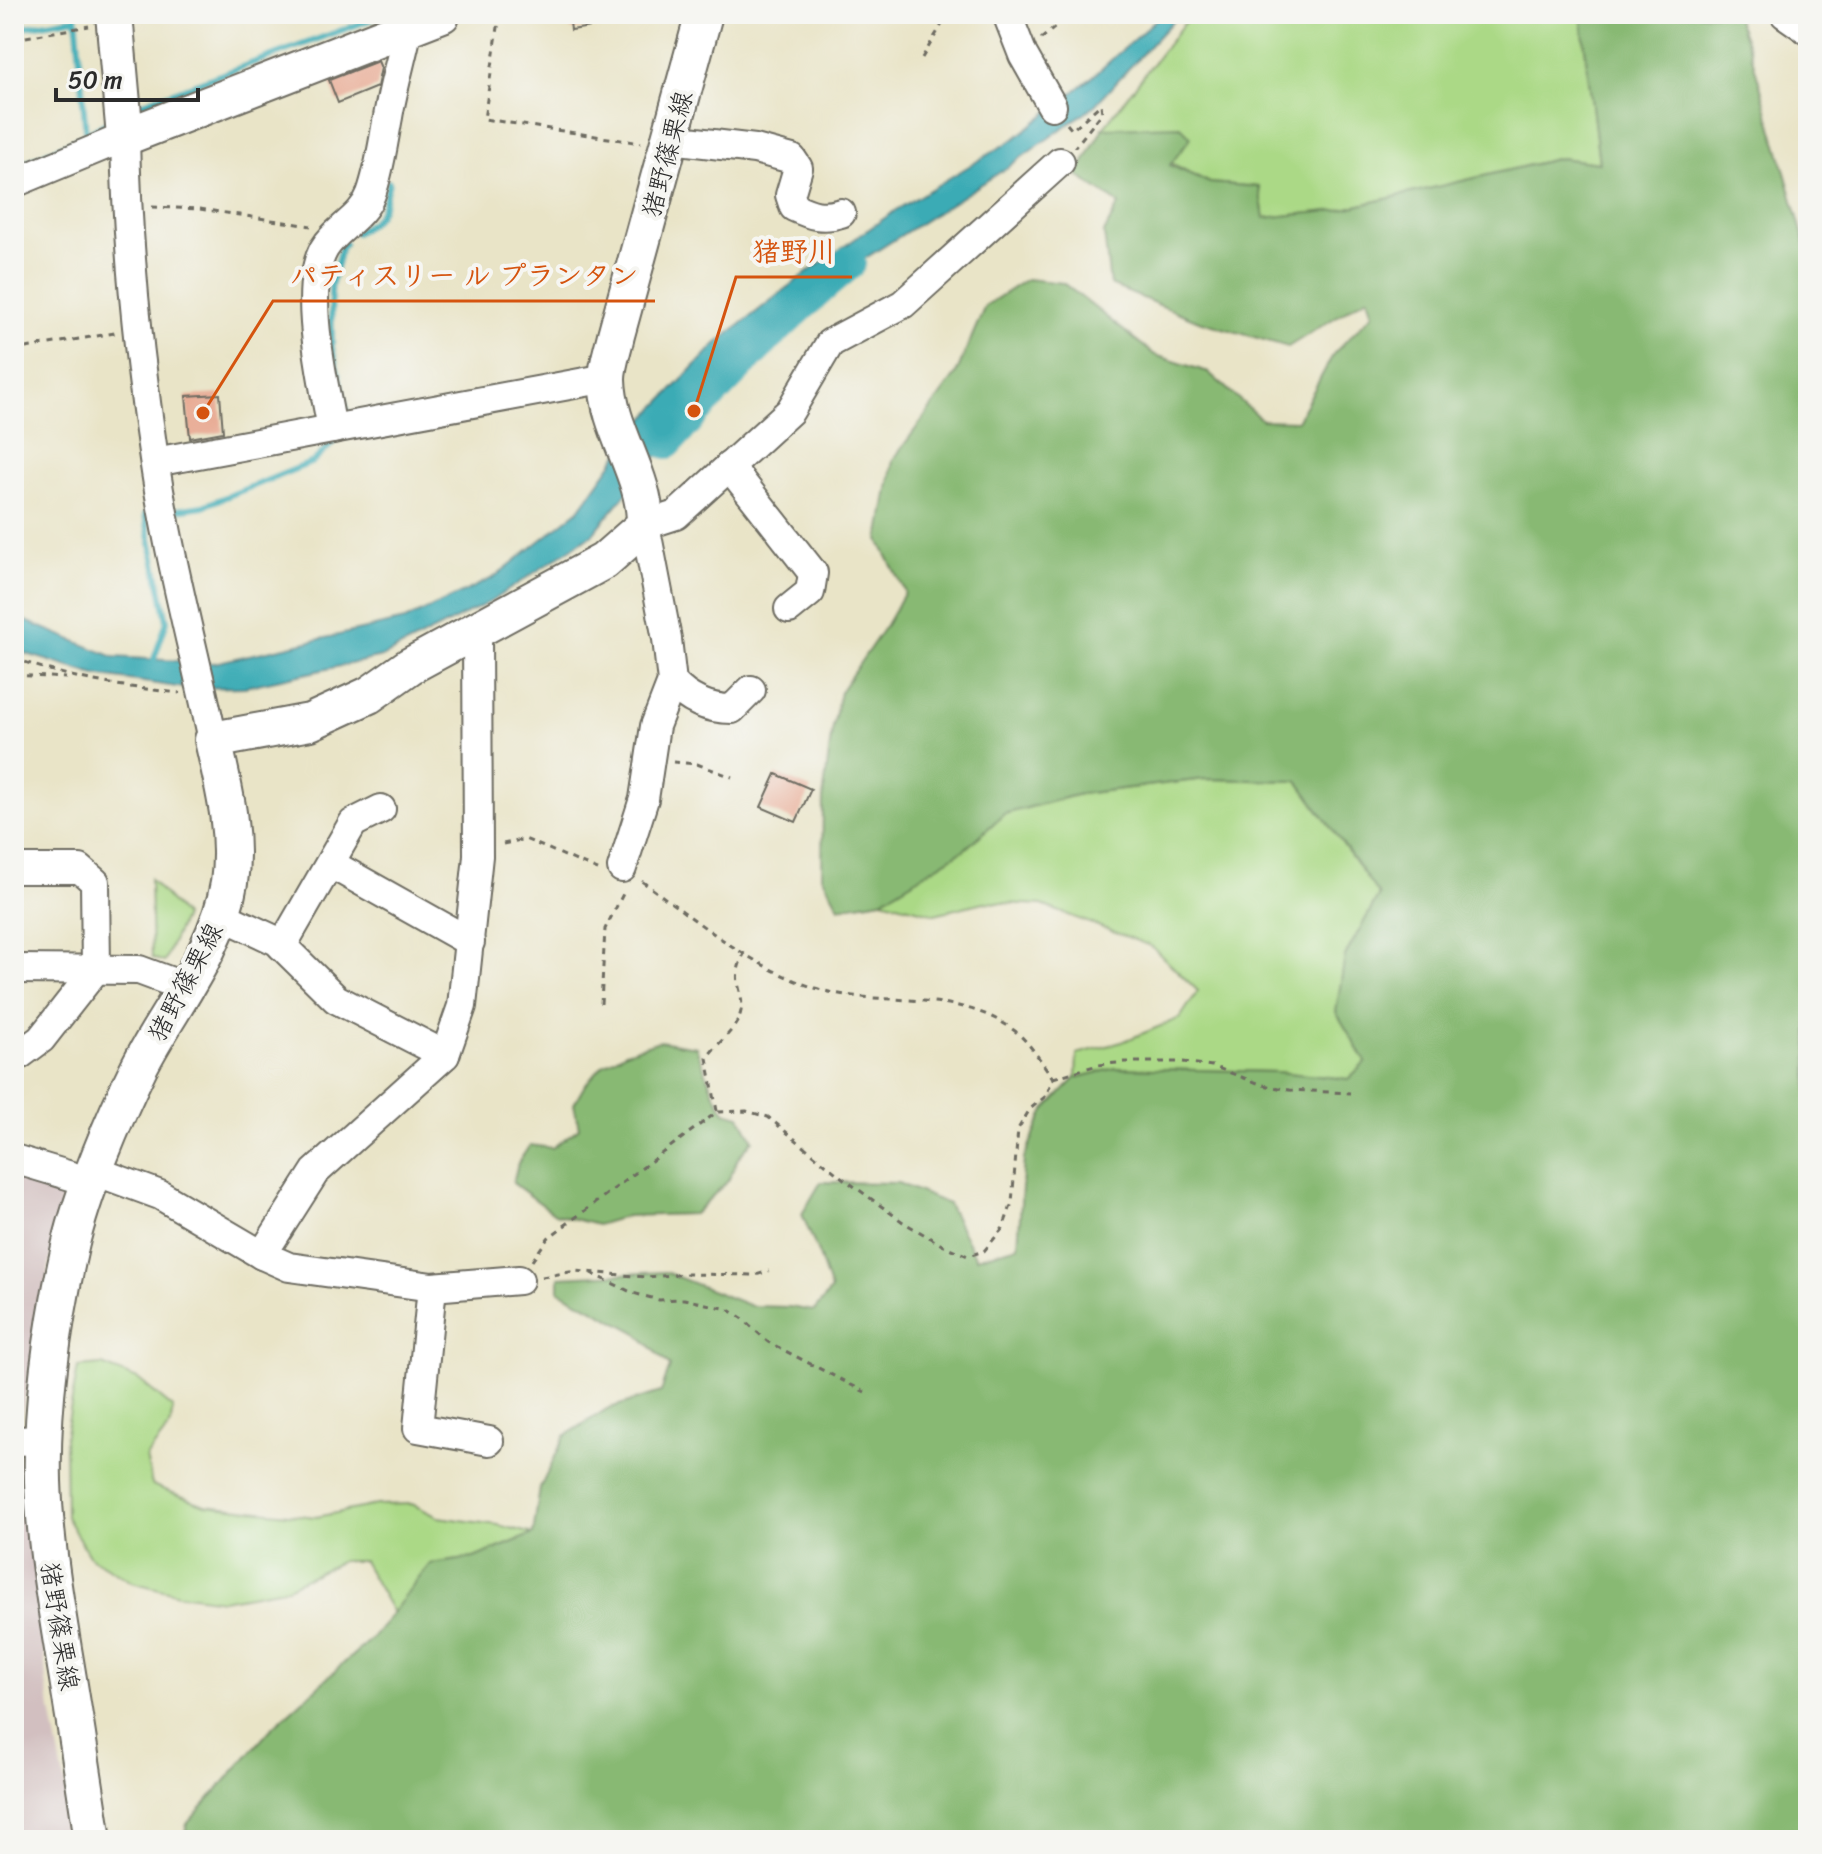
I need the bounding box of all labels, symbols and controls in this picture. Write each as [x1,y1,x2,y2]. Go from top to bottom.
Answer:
scale bar [56,52,198,102]
text: 50 m [68,59,123,101]
street label: 猪野篠栗線 [628,85,706,223]
callout: 猪野川 [736,225,852,277]
text: 猪野川 [752,227,836,276]
callout: パティスリー ル プランタン [273,249,655,301]
text: パティスリー ル プランタン [290,251,638,300]
street label: 猪野篠栗線 [134,914,236,1050]
street label: 猪野篠栗線 [27,1558,93,1694]

